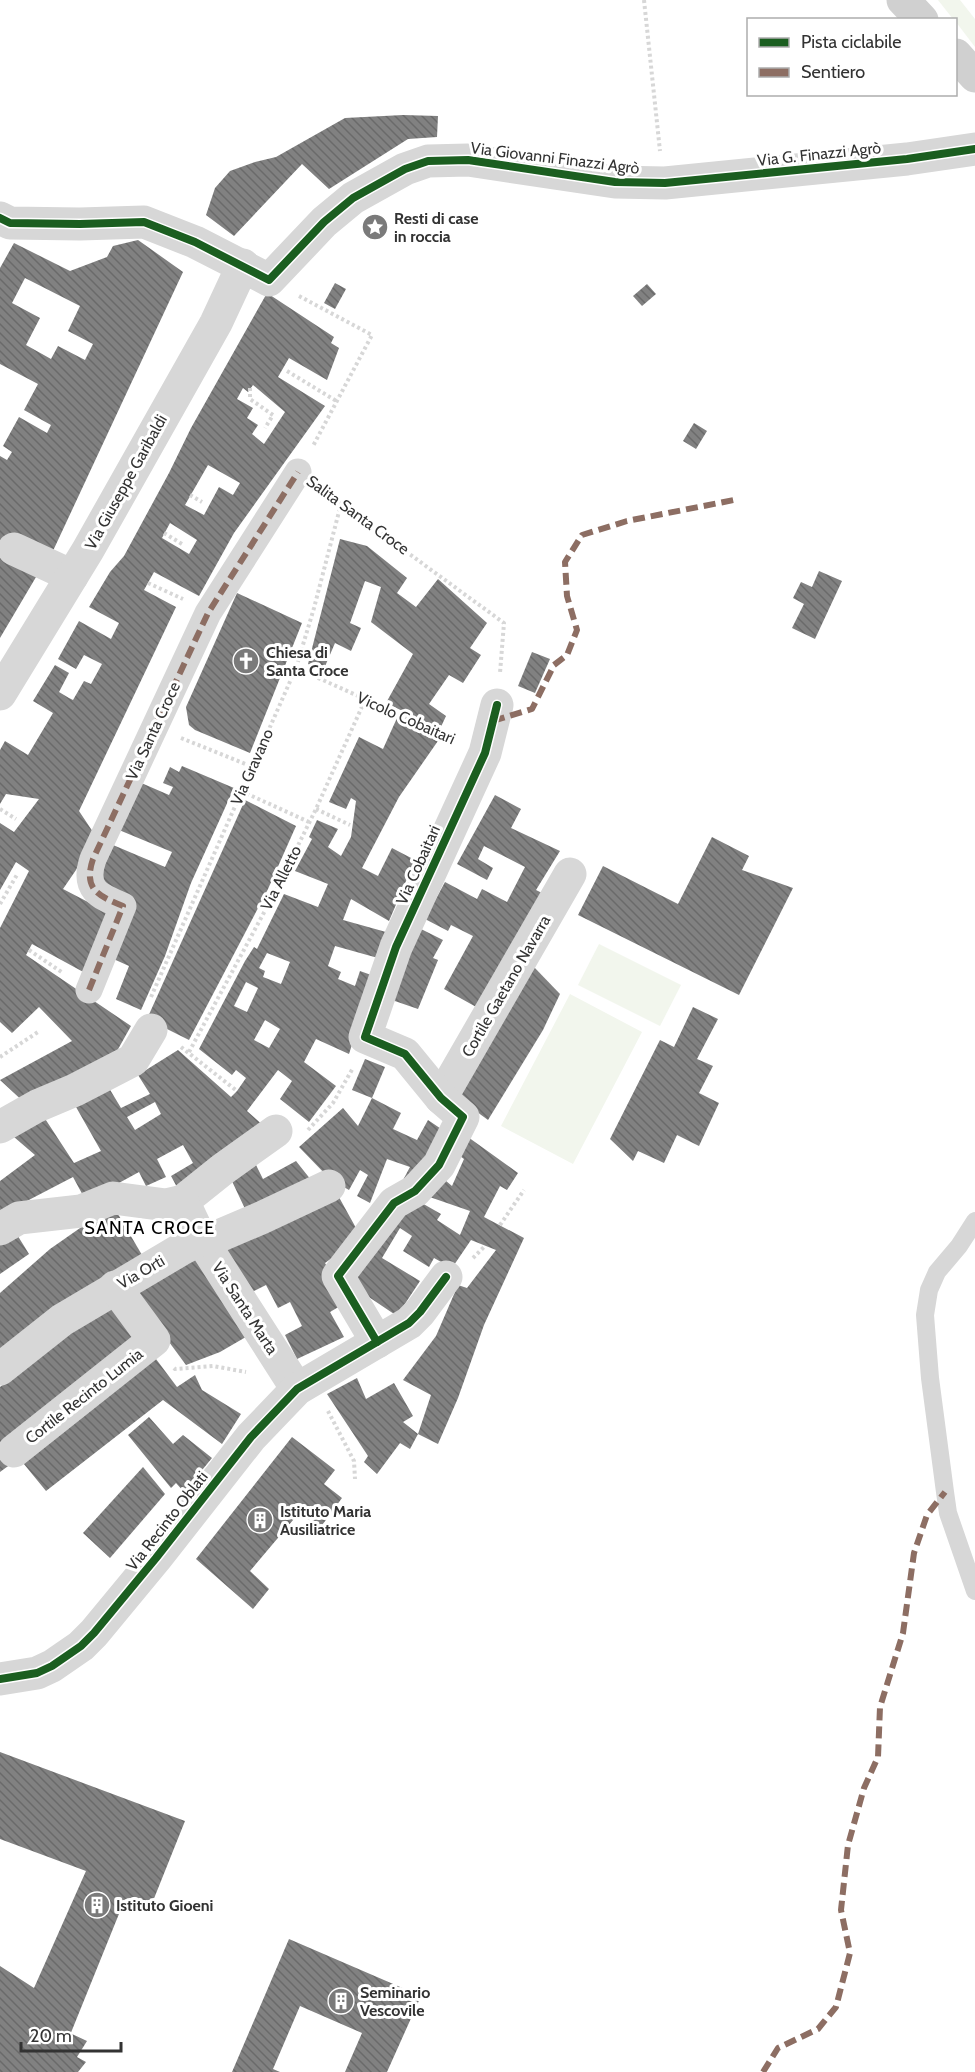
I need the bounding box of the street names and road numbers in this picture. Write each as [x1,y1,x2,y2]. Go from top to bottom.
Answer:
street label: Via Giovanni Finazzi Agrò [470,138,641,178]
street label: Via G. Finazzi Agrò [756,138,882,170]
street label: Via Giuseppe Garibaldi [81,411,171,553]
street label: Salita Santa Croce [303,471,413,559]
street label: Via Santa Croce [122,679,184,783]
street label: Vicolo Cobaitari [354,688,458,748]
street label: Via Gravano [227,726,277,808]
street label: Via Cobaitari [392,822,444,908]
street label: Via Alletto [257,842,305,914]
street label: Cortile Gaetano Navarra [458,912,554,1060]
street label: Via Orti [114,1251,168,1293]
street label: Via Santa Marta [208,1258,282,1358]
street label: Cortile Recinto Lumia [21,1344,147,1448]
street label: Via Recinto Oblati [122,1467,212,1575]

